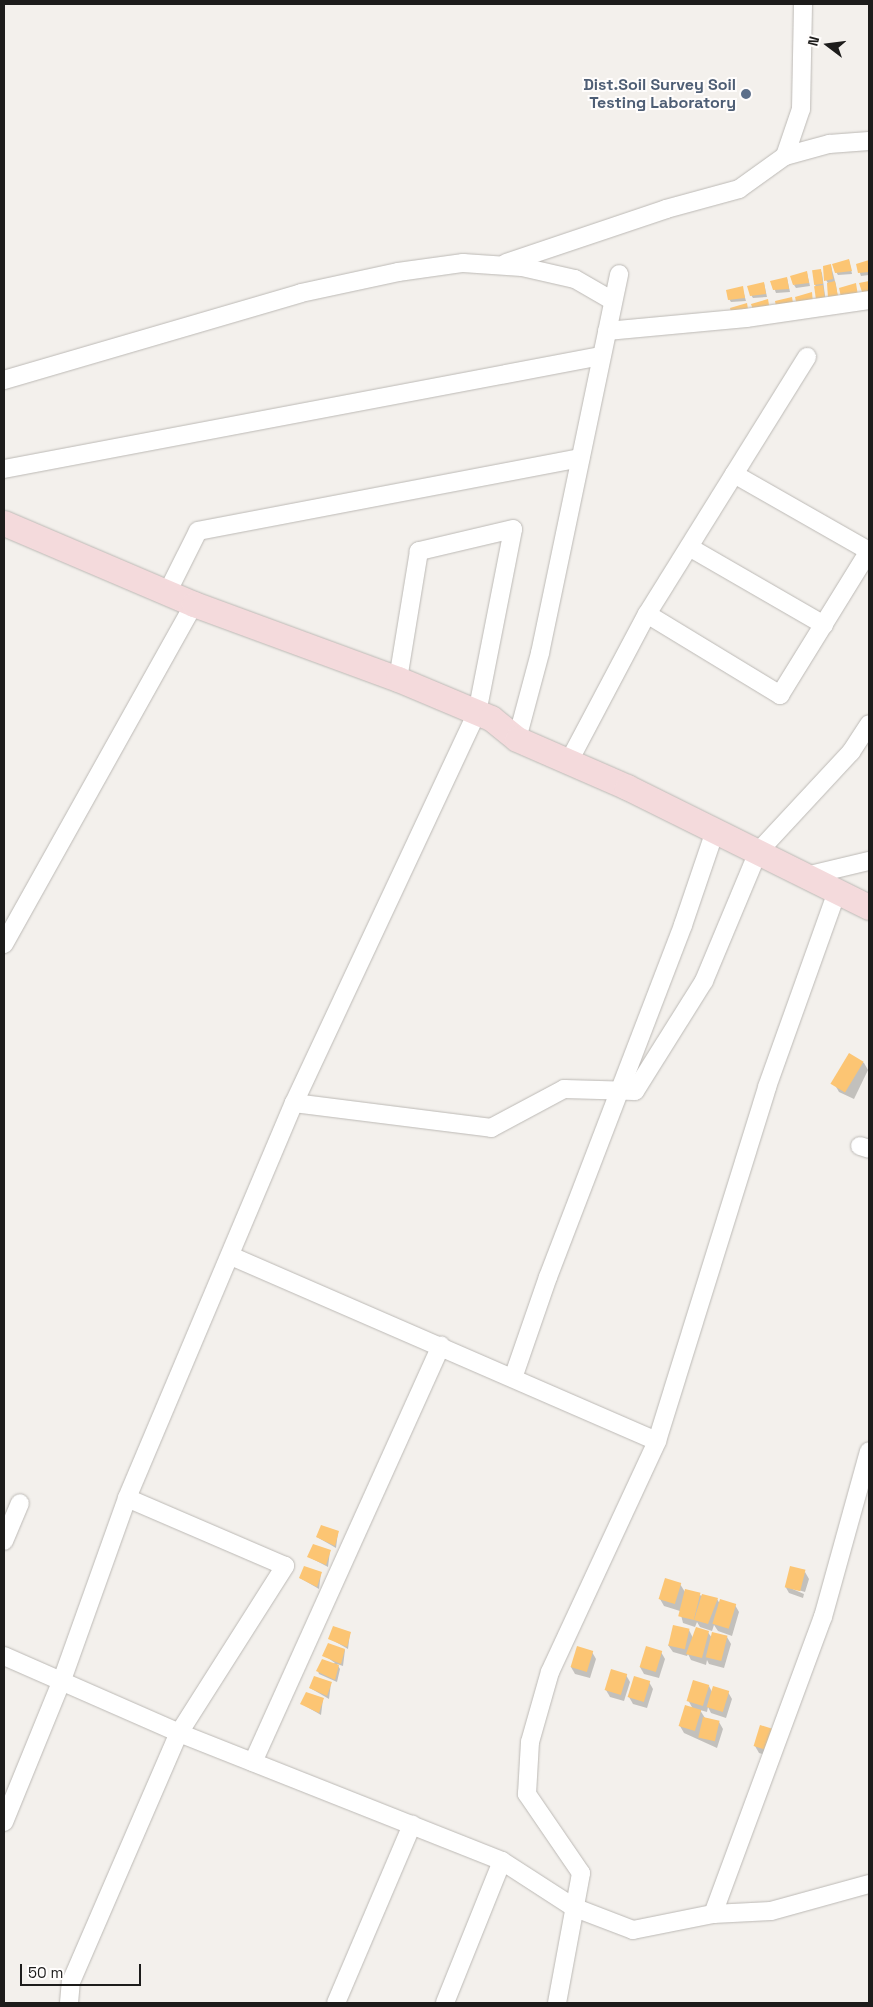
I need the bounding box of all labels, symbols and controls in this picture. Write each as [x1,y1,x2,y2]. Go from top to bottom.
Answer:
north arrow [803,20,853,70]
text: N [804,34,823,48]
place label: Dist.Soil Survey Soil Testing Laboratory [583,75,736,113]
marker: Dist.Soil Survey Soil Testing Laboratory [740,88,752,100]
scale bar [22,1954,144,1986]
text: 50 m [28,1963,63,1982]

